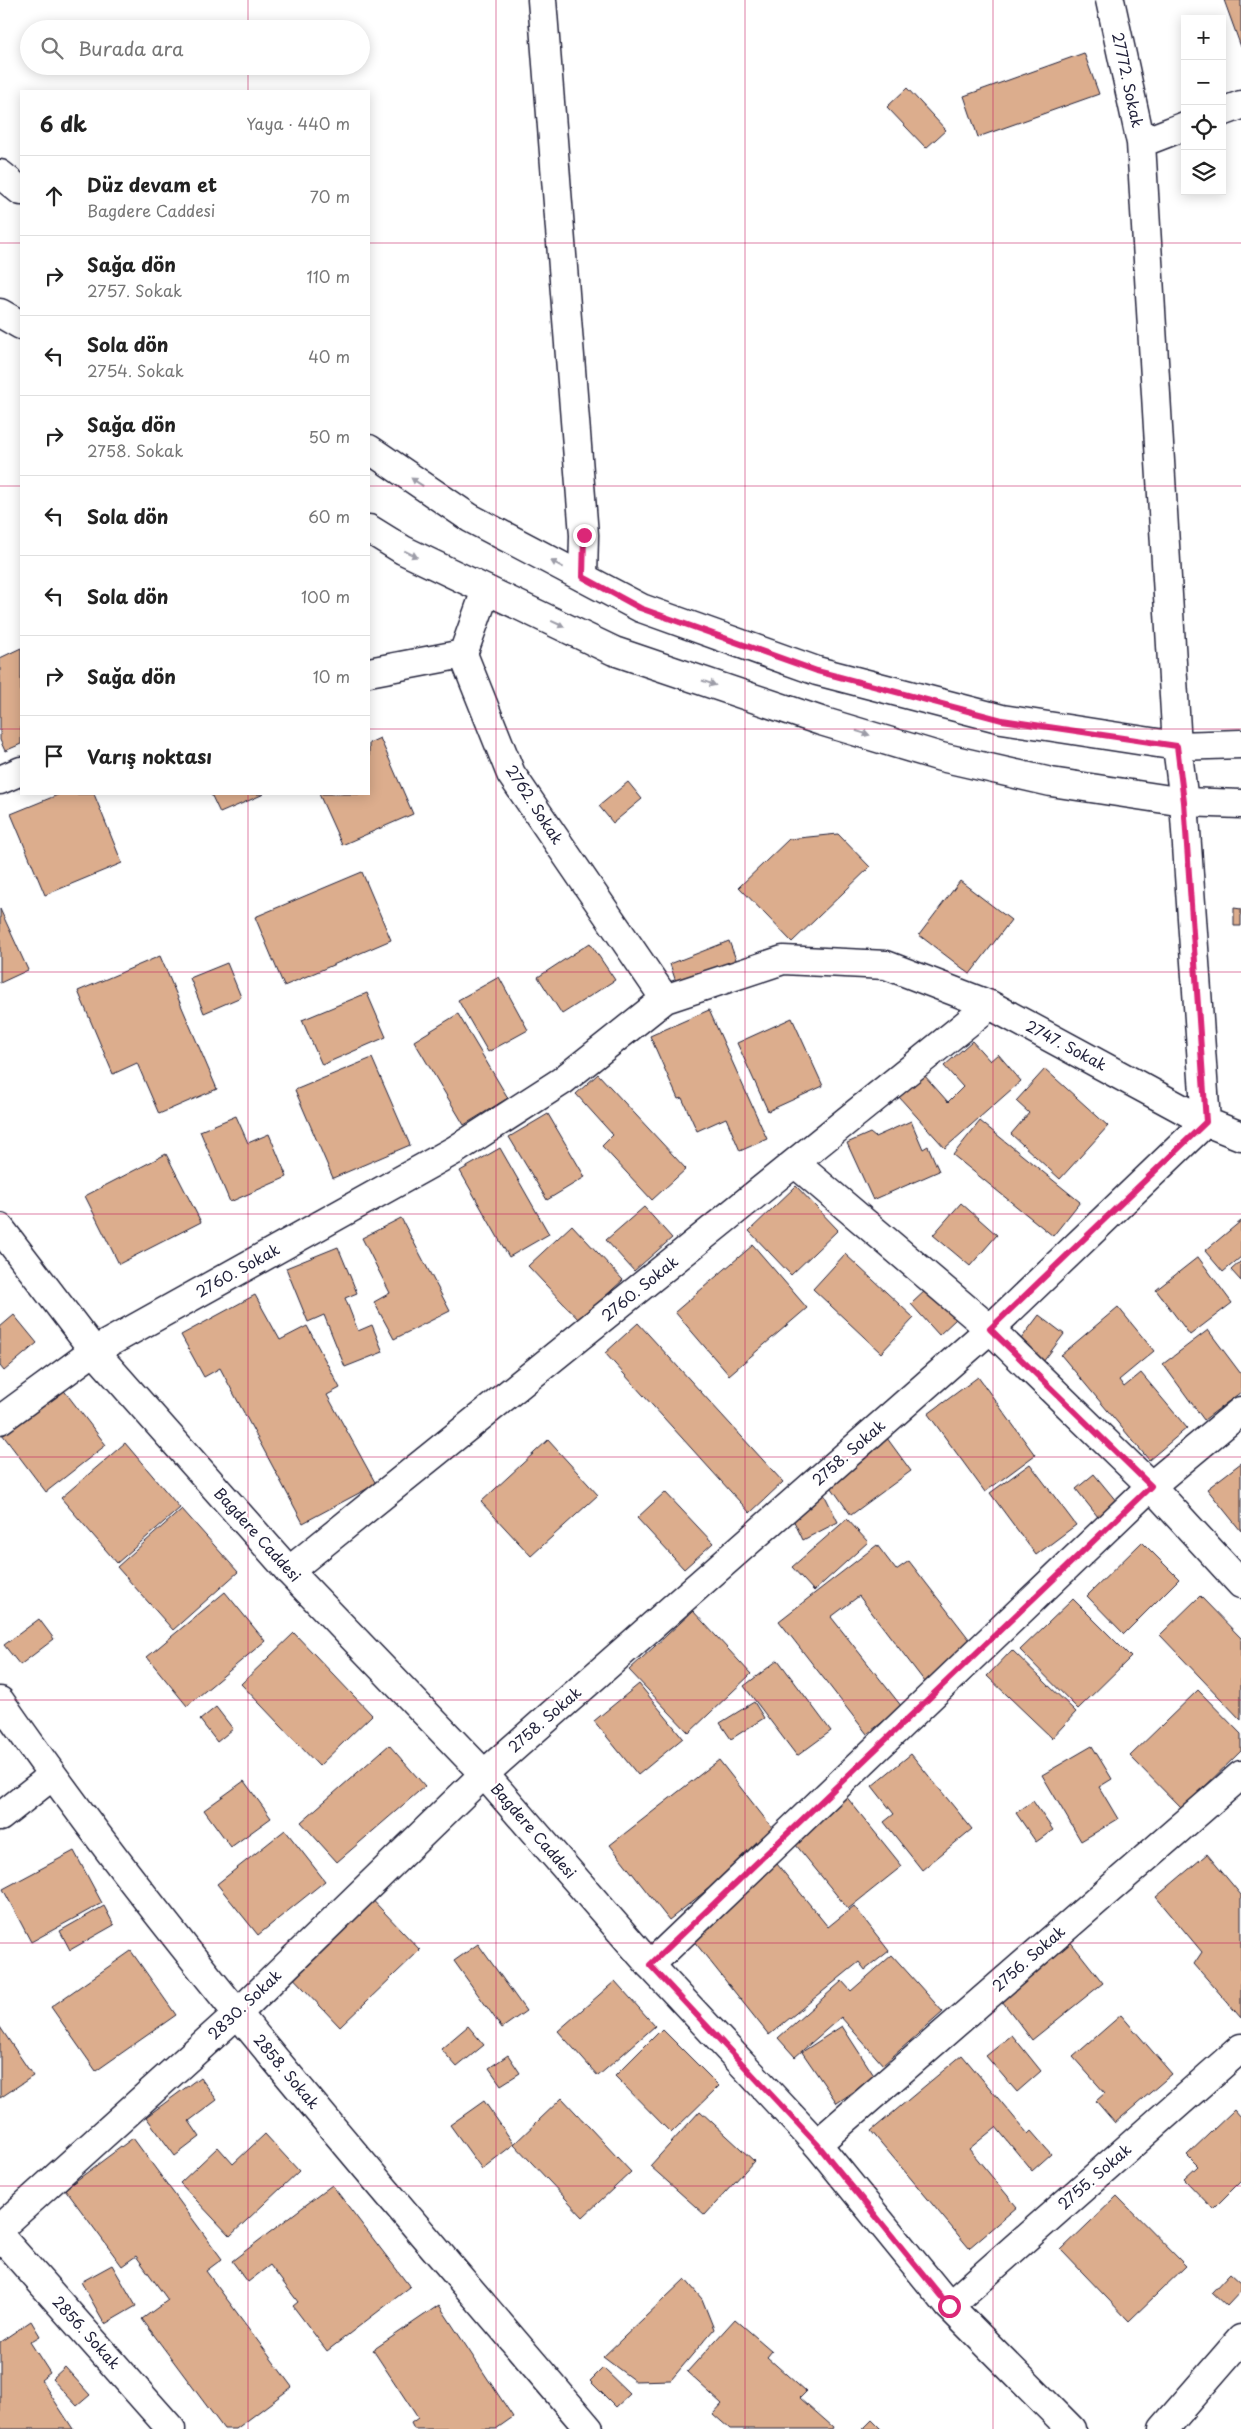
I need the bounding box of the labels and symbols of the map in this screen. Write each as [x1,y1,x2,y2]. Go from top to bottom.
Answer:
street label: 27772. Sokak [1107,30,1150,130]
one-way arrow [411,477,424,487]
route end [573,524,596,547]
one-way arrow [404,550,418,558]
one-way arrow [550,560,565,568]
one-way arrow [550,620,565,628]
one-way arrow [701,680,716,687]
one-way arrow [856,730,871,738]
street label: 2762. Sokak [501,760,570,849]
street label: 2747. Sokak [1022,1014,1112,1076]
street label: 2760. Sokak [191,1237,284,1302]
street label: 2760. Sokak [596,1249,683,1326]
street label: 2758. Sokak [806,1413,890,1490]
street label: Bagdere Caddesi [209,1482,307,1586]
street label: 2758. Sokak [502,1680,586,1757]
street label: Bagdere Caddesi [486,1777,582,1883]
street label: 2756. Sokak [986,1919,1070,1996]
street label: 2830. Sokak [202,1963,286,2044]
street label: 2858. Sokak [249,2028,326,2114]
street label: 2755. Sokak [1052,2137,1136,2214]
street label: 2856. Sokak [48,2290,127,2374]
route start [938,2295,961,2318]

